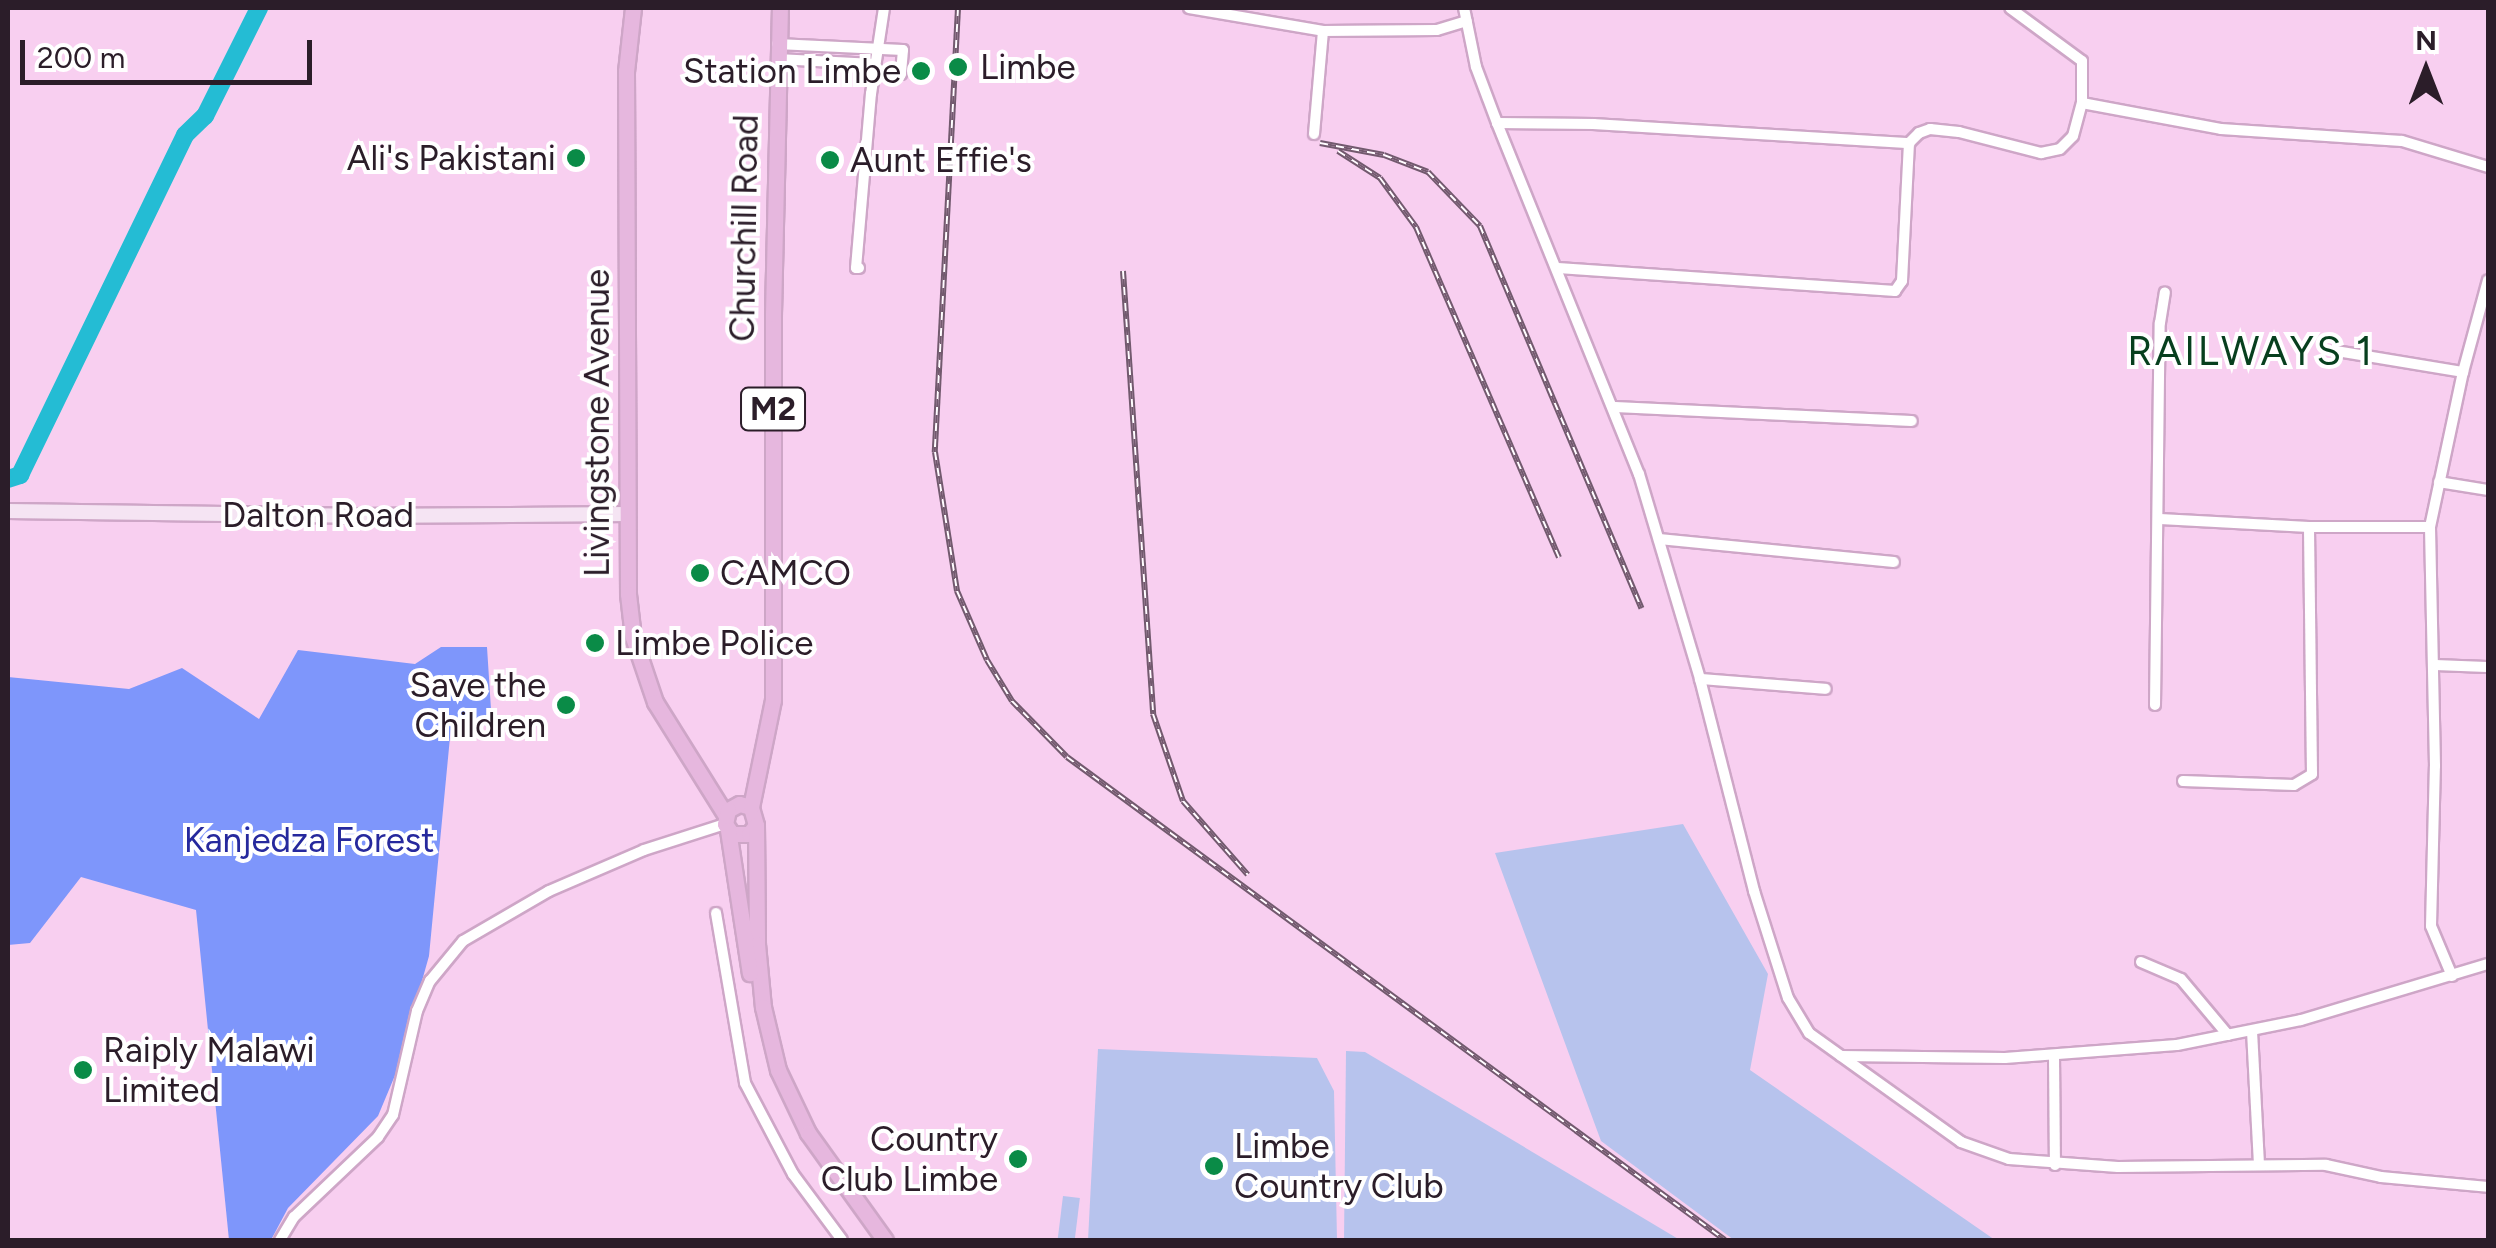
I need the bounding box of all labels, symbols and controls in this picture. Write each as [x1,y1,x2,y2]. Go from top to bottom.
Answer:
scale bar [25,20,318,82]
north arrow [2376,20,2476,120]
text: N [2415,23,2437,57]
text: 200 m [37,39,125,76]
place label: Limbe [980,46,1076,88]
place label: Station Limbe [683,50,901,92]
marker: Limbe [945,54,971,80]
marker: Station Limbe [910,60,932,82]
street label: Churchill Road [721,114,767,342]
place label: Ali's Pakistani [347,137,556,179]
place label: Aunt Effie's [850,139,1032,181]
marker: Ali's Pakistani [565,147,587,169]
marker: Aunt Effie's [819,149,841,171]
street label: Livingstone Avenue [576,269,618,577]
district label: RAILWAYS 1 [2127,327,2375,375]
road number: M2 [738,382,808,436]
street label: Dalton Road [222,494,414,536]
place label: CAMCO [720,552,851,594]
marker: CAMCO [689,562,711,584]
place label: Limbe Police [615,622,813,664]
marker: Limbe Police [584,632,606,654]
place label: Save the Children [410,664,546,746]
marker: Save the Children [555,694,577,716]
park label: Kanjedza Forest [184,819,434,861]
place label: Raiply Malawi Limited [103,1029,315,1111]
marker: Raiply Malawi Limited [72,1059,94,1081]
place label: Country Club Limbe [821,1118,998,1200]
place label: Limbe Country Club [1234,1125,1444,1207]
marker: Country Club Limbe [1007,1148,1029,1170]
marker: Limbe Country Club [1203,1155,1225,1177]

